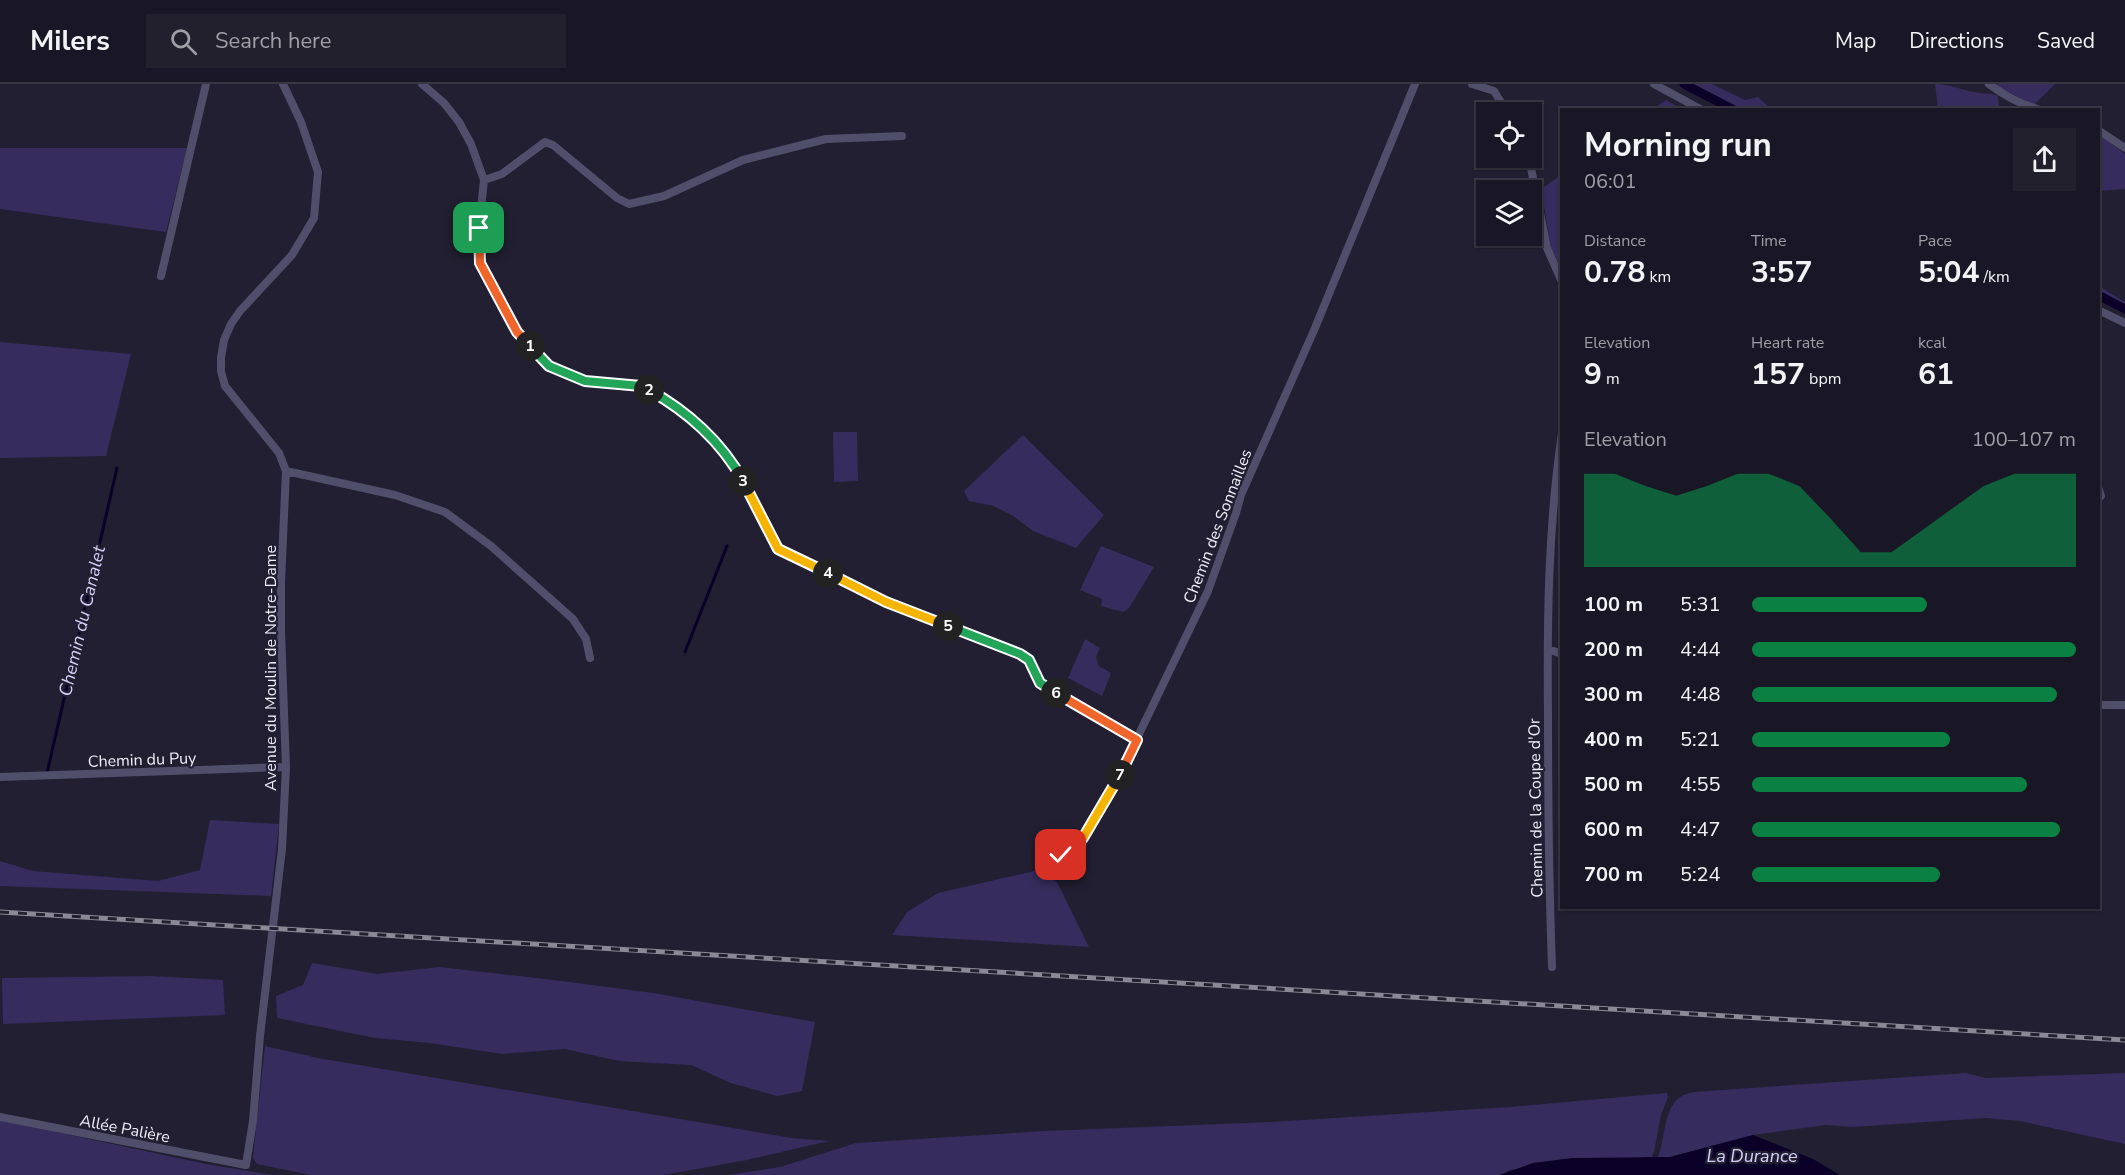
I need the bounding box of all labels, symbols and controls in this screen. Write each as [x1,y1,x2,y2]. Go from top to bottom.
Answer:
search box [146,14,566,68]
text: Milers [30,22,110,60]
icon: search [167,25,200,58]
text: Search here [215,26,332,56]
text: Map [1835,27,1876,55]
text: Directions [1909,27,2004,55]
text: Saved [2037,27,2095,55]
map controls [1476,102,1542,246]
button: locate [1476,102,1542,168]
text: Morning run [1584,123,1772,168]
button: share [2013,128,2076,191]
text: 06:01 [1584,168,1637,195]
button: layers [1476,180,1542,246]
pin [453,202,504,253]
icon: arrive [462,211,495,244]
text: Distance [1584,230,1646,252]
text: Time [1751,230,1787,252]
text: Pace [1918,230,1952,252]
text: 0.78 [1584,252,1645,293]
text: 3:57 [1751,252,1812,293]
text: 5:04 [1918,252,1979,293]
text: km [1645,266,1671,288]
text: /km [1979,266,2010,288]
pin: 1 [515,331,545,361]
text: Elevation [1584,332,1650,354]
text: Heart rate [1751,332,1824,354]
text: kcal [1918,332,1946,354]
text: 1 [525,335,535,357]
text: 9 [1584,354,1602,395]
text: 157 [1751,354,1805,395]
text: 61 [1918,354,1954,395]
text: m [1602,368,1620,390]
text: bpm [1805,368,1841,390]
pin: 2 [634,375,664,405]
text: 2 [644,379,654,401]
text: Elevation [1584,426,1667,453]
text: 100–107 m [1972,426,2076,453]
street label: Chemin des Sonnailles [1178,446,1257,607]
pin: 3 [728,466,758,496]
text: 3 [738,470,748,492]
water label: Chemin du Canalet [53,543,111,699]
street label: Avenue du Moulin de Notre-Dame [260,545,282,791]
pin: 4 [813,558,843,588]
text: 4 [823,562,833,584]
text: 100 m [1584,591,1643,618]
text: 5:31 [1680,591,1721,618]
pin: 5 [933,611,963,641]
text: 5 [943,615,953,637]
text: 200 m [1584,636,1643,663]
text: 4:44 [1680,636,1721,663]
pin: 6 [1041,678,1071,708]
text: 300 m [1584,681,1643,708]
text: 4:48 [1680,681,1721,708]
text: 6 [1051,682,1061,704]
street label: Chemin de la Coupe d'Or [1523,718,1549,898]
text: 400 m [1584,726,1643,753]
text: 5:21 [1680,726,1721,753]
street label: Chemin du Puy [87,747,197,773]
pin: 7 [1105,760,1135,790]
text: 7 [1115,764,1125,786]
text: 500 m [1584,771,1643,798]
text: 4:55 [1680,771,1721,798]
text: 600 m [1584,816,1643,843]
text: 4:47 [1680,816,1721,843]
pin [1035,829,1086,880]
icon: check [1044,838,1077,871]
text: 700 m [1584,861,1643,888]
text: 5:24 [1680,861,1721,888]
street label: Allée Palière [78,1109,172,1149]
water label: La Durance [1706,1144,1798,1168]

